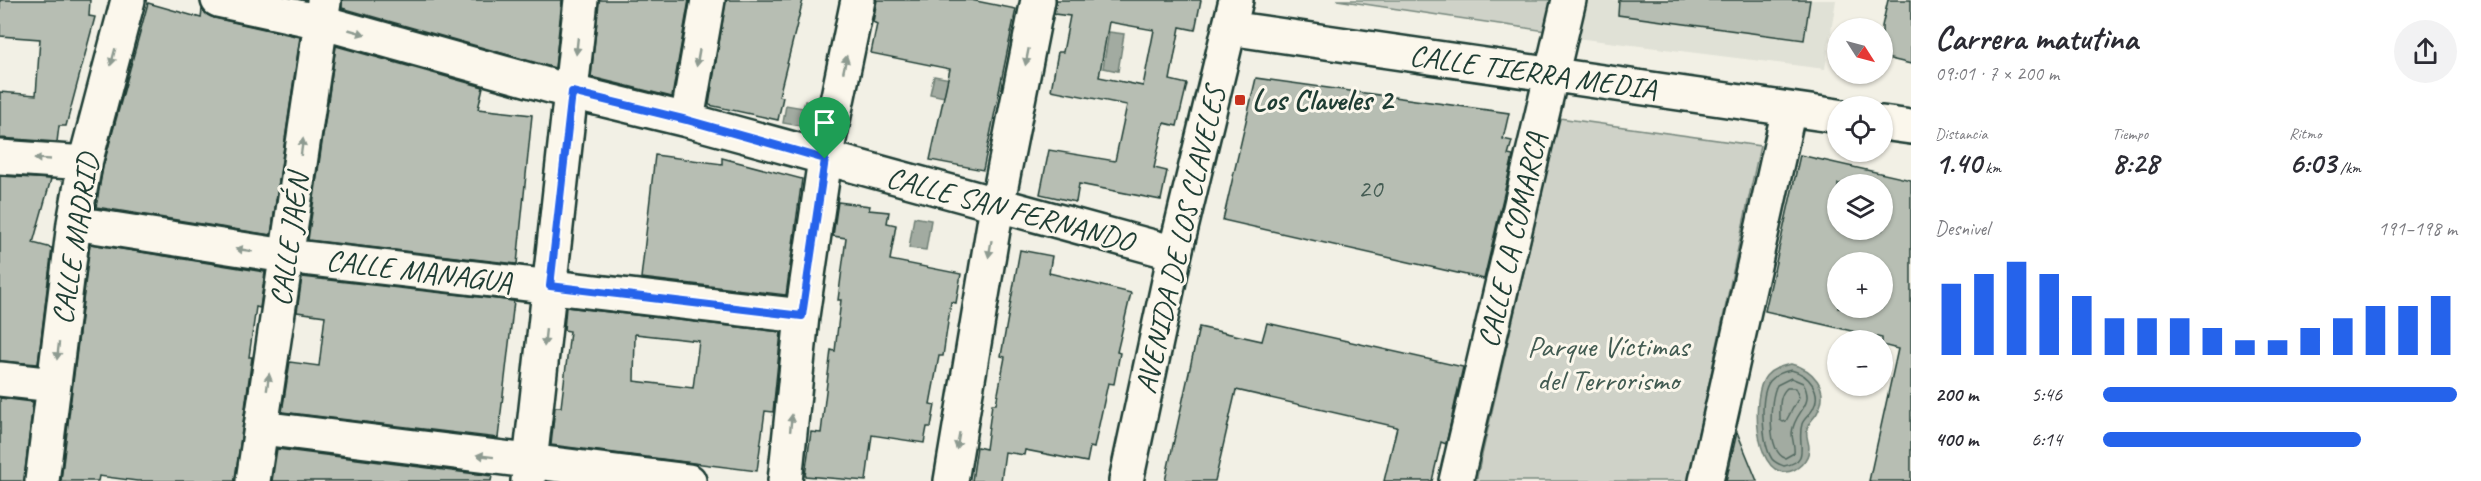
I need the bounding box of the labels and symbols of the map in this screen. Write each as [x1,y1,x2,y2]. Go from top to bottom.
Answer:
north arrow [1827,18,1893,84]
one-way arrow [348,28,366,37]
one-way arrow [572,36,582,55]
street label: CALLE TIERRA MEDIA [1407,36,1660,108]
one-way arrow [108,48,117,66]
one-way arrow [693,48,702,67]
one-way arrow [1022,48,1031,67]
one-way arrow [841,54,850,73]
street label: AVENIDA DE LOS CLAVELES [1126,80,1235,397]
place label: Los Claveles 2 [1252,81,1395,119]
marker: Los Claveles 2 [1233,93,1247,107]
pin [799,97,850,159]
street label: CALLE LA COMARCA [1469,128,1555,351]
one-way arrow [298,137,307,156]
street label: CALLE MADRID [43,148,108,327]
one-way arrow [33,154,52,164]
street label: CALLE SAN FERNANDO [882,158,1141,261]
street label: CALLE JAÉN [261,167,318,308]
house number: 20 [1358,171,1384,205]
one-way arrow [985,240,994,259]
street label: CALLE MANAGUA [324,241,515,301]
one-way arrow [234,245,253,254]
park label: Parque Víctimas del Terrorismo [1527,327,1692,399]
one-way arrow [540,328,549,347]
one-way arrow [53,342,63,361]
one-way arrow [263,372,272,391]
one-way arrow [786,413,796,432]
one-way arrow [953,432,962,451]
one-way arrow [475,451,494,461]

